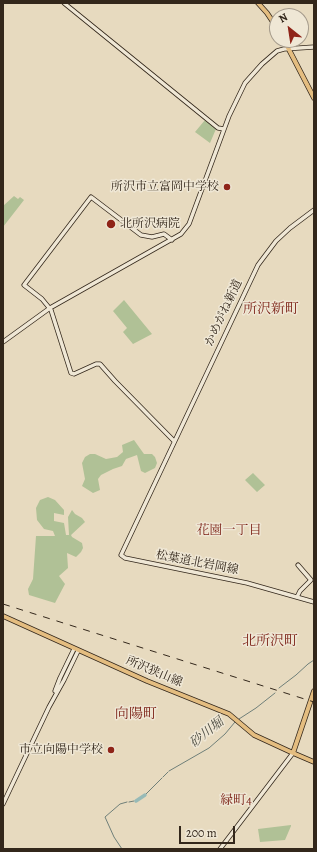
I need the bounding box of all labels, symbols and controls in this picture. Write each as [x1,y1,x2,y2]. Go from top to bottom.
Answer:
north arrow [269,8,309,48]
text: N [276,10,290,27]
place label: 所沢市立富岡中学校 [111,180,219,194]
marker: 所沢市立富岡中学校 [222,182,232,192]
place label: 北所沢病院 [120,217,180,231]
marker: 北所沢病院 [105,218,117,230]
street label: かめがね新道 [202,277,246,349]
district label: 所沢新町 [243,302,299,318]
district label: 花園一丁目 [197,523,261,539]
street label: 松葉道北岩岡線 [154,548,240,578]
district label: 北所沢町 [242,634,298,650]
street label: 所沢狭山線 [124,654,184,690]
district label: 向陽町 [115,707,157,723]
water label: 砂川堀 [187,715,227,751]
place label: 市立向陽中学校 [19,743,103,757]
marker: 市立向陽中学校 [106,745,116,755]
district label: 緑町4 [220,793,252,809]
scale bar [181,818,237,844]
text: 200 m [186,825,217,841]

